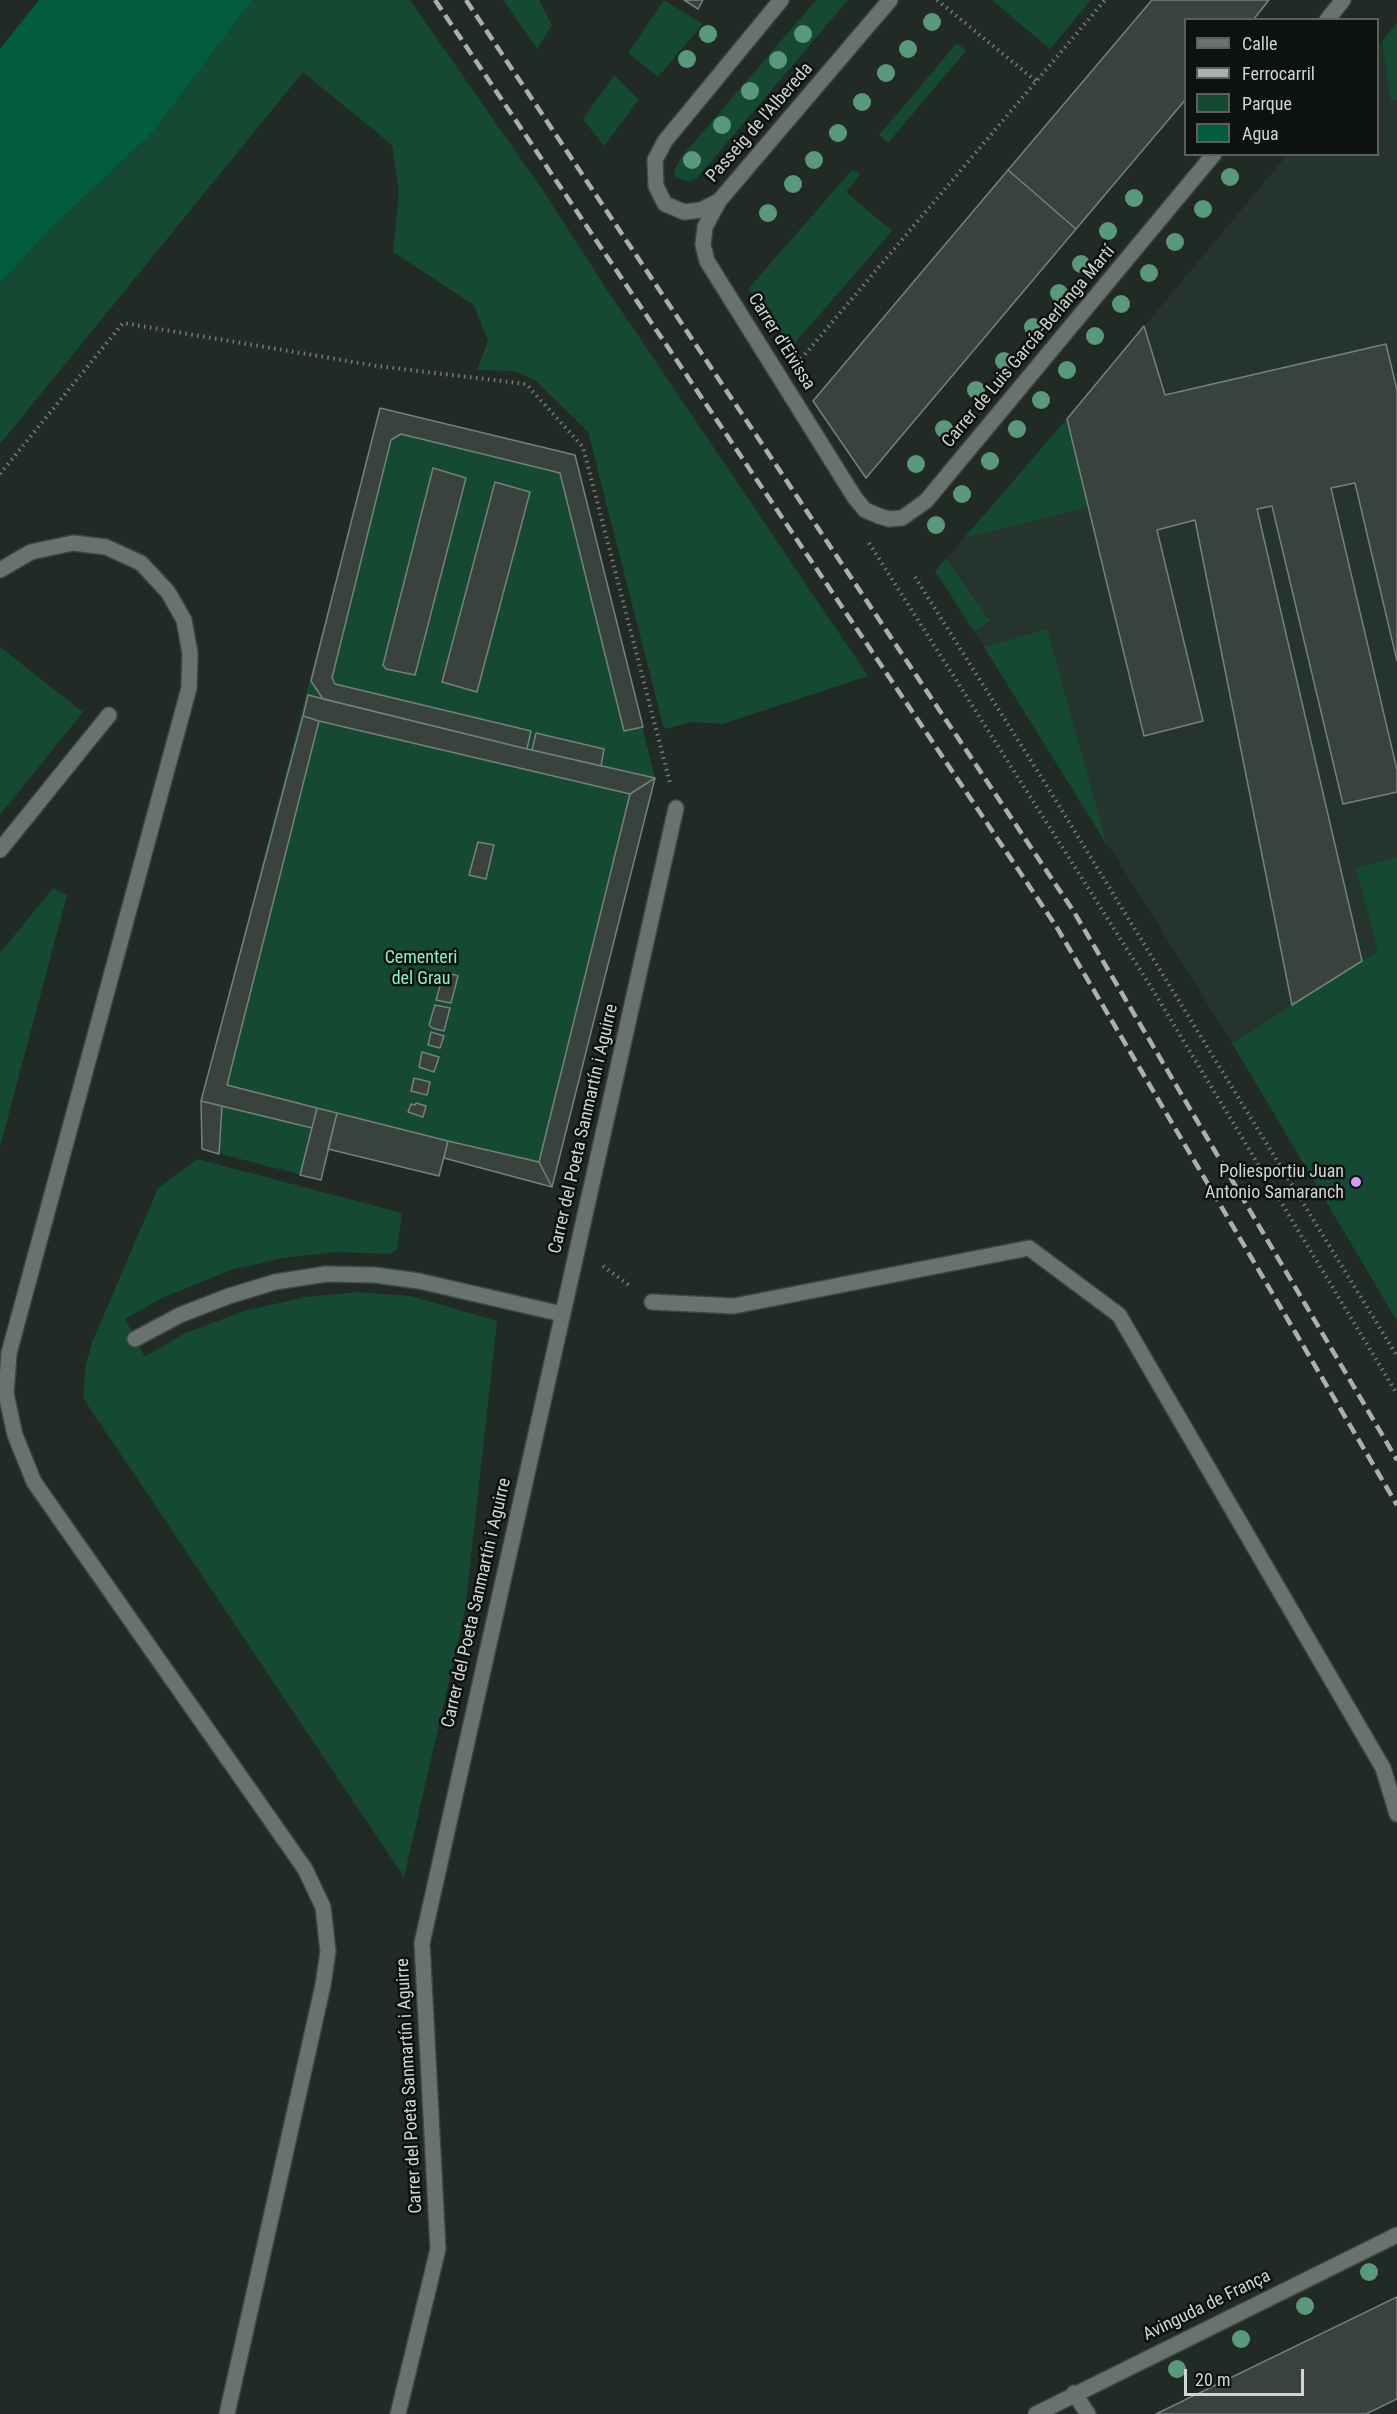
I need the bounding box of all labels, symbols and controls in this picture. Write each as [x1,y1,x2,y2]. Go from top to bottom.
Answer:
legend [1184,18,1379,156]
text: Calle [1242,33,1278,54]
street label: Passeig de l'Albereda [702,59,818,187]
text: Ferrocarril [1242,63,1315,84]
text: Parque [1242,93,1292,114]
text: Agua [1242,123,1279,144]
street label: Carrer de Luis García-Berlanga Martí [938,242,1120,452]
street label: Carrer d'Eivissa [743,290,819,394]
park label: Cementeri del Grau [385,947,457,990]
street label: Carrer del Poeta Sanmartín i Aguirre [545,1002,623,1256]
place label: Poliesportiu Juan Antonio Samaranch [1205,1161,1344,1204]
marker: Poliesportiu Juan Antonio Samaranch [1349,1175,1363,1189]
street label: Carrer del Poeta Sanmartín i Aguirre [438,1476,516,1730]
street label: Carrer del Poeta Sanmartín i Aguirre [393,1958,427,2214]
street label: Avinguda de França [1140,2266,1274,2346]
scale bar [1187,2357,1307,2395]
text: 20 m [1195,2369,1230,2390]

